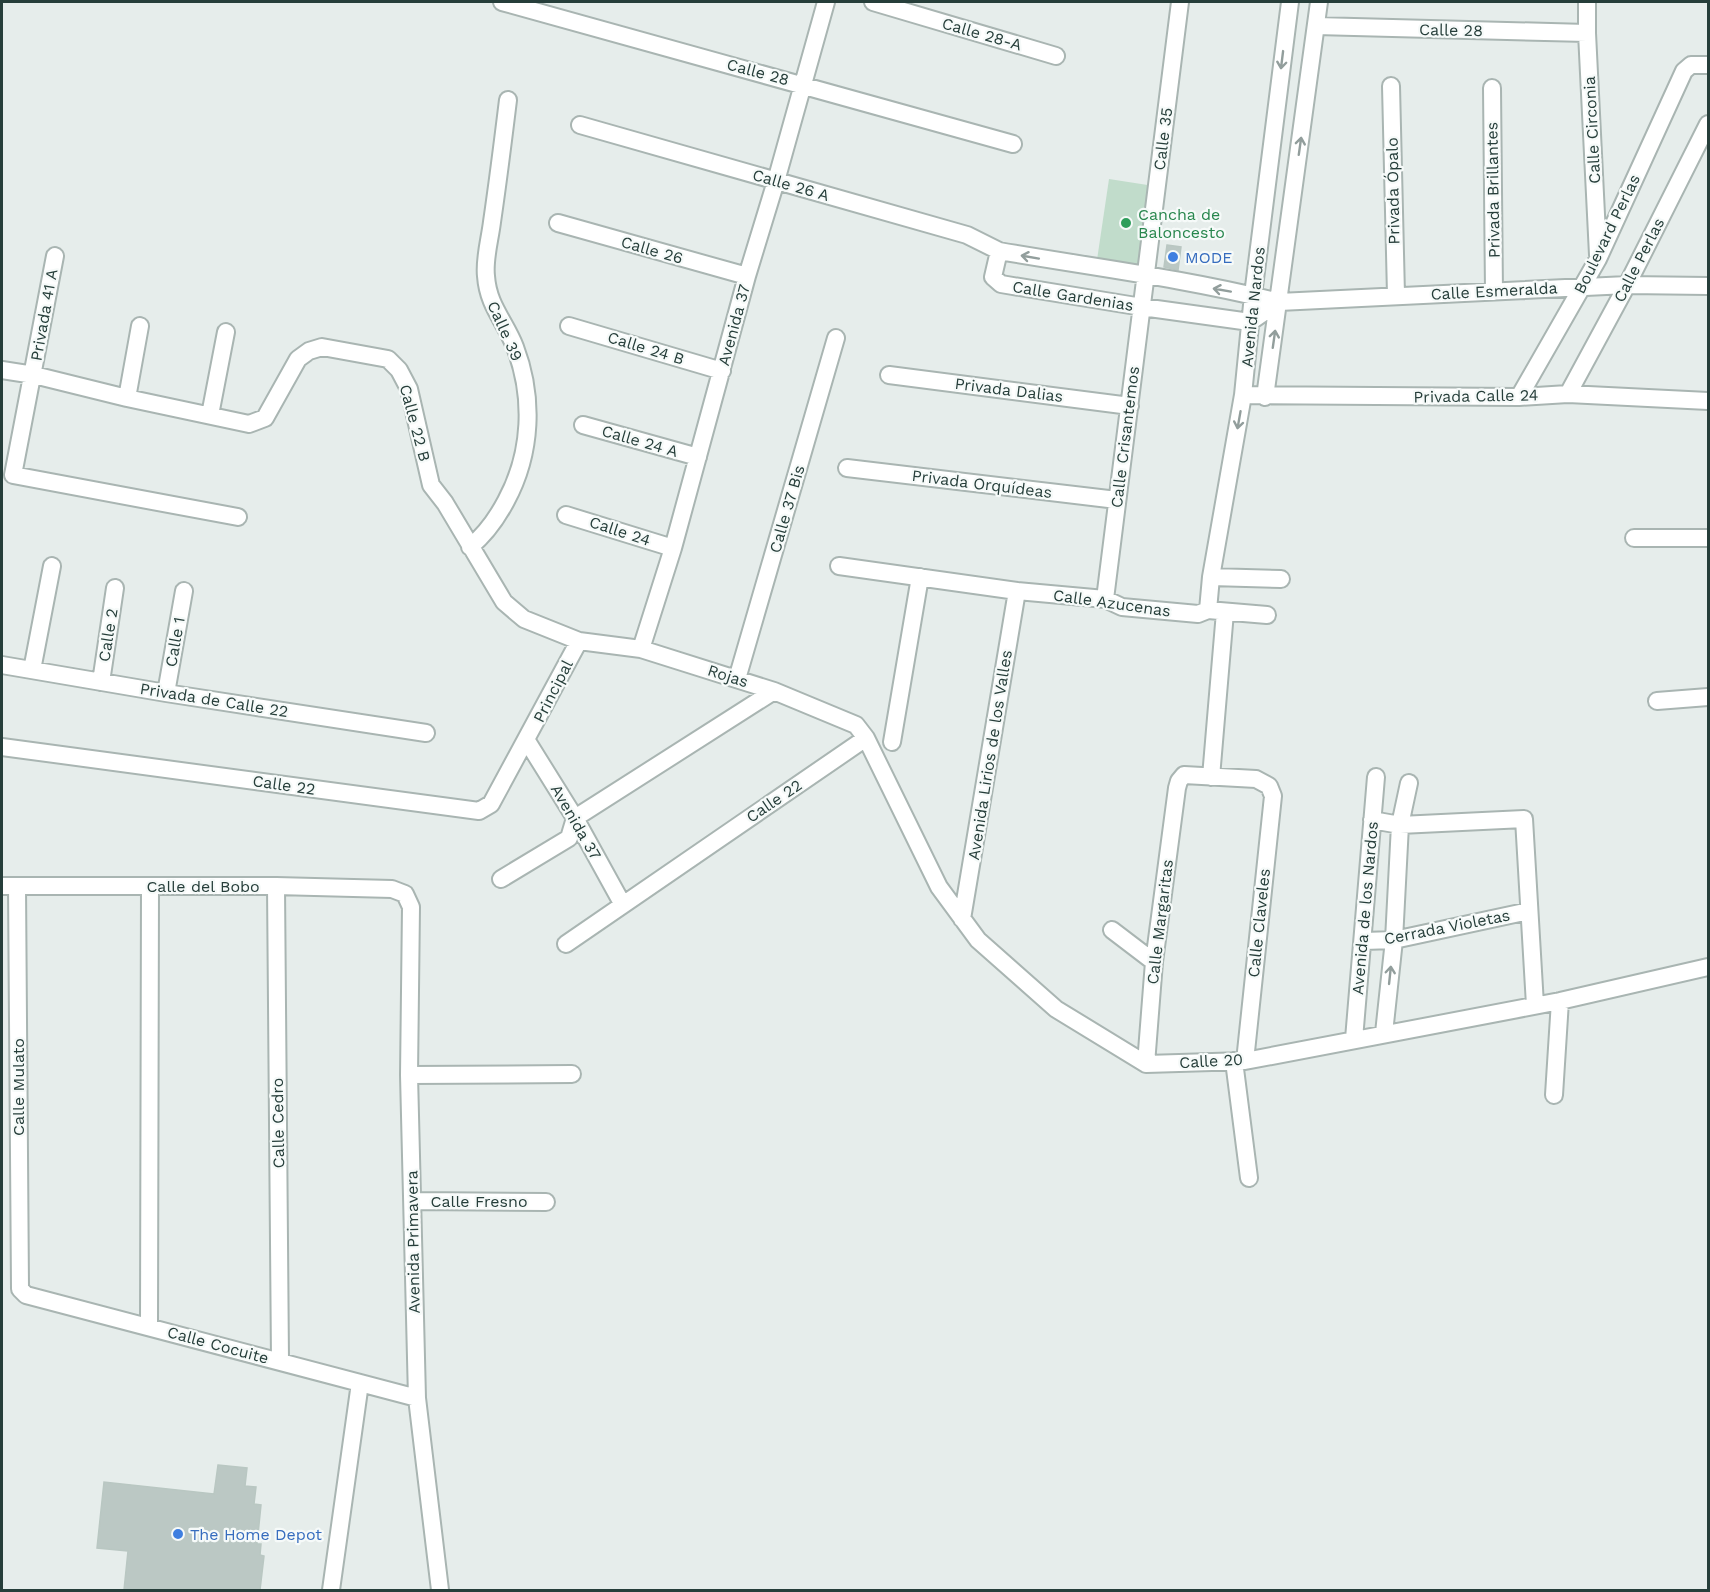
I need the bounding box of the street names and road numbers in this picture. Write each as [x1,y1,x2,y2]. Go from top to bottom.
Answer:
street label: Calle 28-A [940,14,1024,55]
street label: Calle 28 [1419,20,1483,40]
street label: Calle 28 [725,55,791,89]
street label: Calle Circonia [1580,76,1604,184]
street label: Calle 35 [1150,106,1176,172]
street label: Privada Brillantes [1482,122,1504,258]
street label: Privada Ópalo [1383,137,1403,245]
street label: Calle 26 A [750,165,832,205]
street label: Boulevard Perlas [1570,171,1644,297]
street label: Calle Perlas [1610,215,1668,305]
street label: Calle 26 [619,232,685,268]
street label: Avenida Nardos [1237,246,1269,368]
street label: Privada 41 A [27,267,62,362]
street label: Calle Gardenias [1011,277,1135,315]
street label: Calle Esmeralda [1430,278,1558,304]
street label: Avenida 37 [714,282,754,368]
street label: Calle 39 [483,298,527,364]
street label: Calle 24 B [605,327,687,369]
street label: Calle Crisantemos [1107,365,1143,509]
street label: Privada Dalias [954,374,1064,406]
street label: Calle 22 B [396,382,434,464]
street label: Privada Calle 24 [1413,385,1539,407]
street label: Calle 24 A [600,421,681,461]
street label: Calle 37 Bis [765,463,809,555]
street label: Privada Orquídeas [911,466,1053,502]
street label: Calle 24 [587,512,653,550]
street label: Calle Azucenas [1052,585,1172,621]
street label: Calle 2 [94,607,122,663]
street label: Calle 1 [161,616,189,668]
street label: Avenida Lirios de los Valles [964,649,1016,861]
street label: Principal [529,656,577,725]
street label: Rojas [705,661,751,691]
street label: Privada de Calle 22 [139,679,289,721]
street label: Calle 22 [251,771,317,799]
street label: Calle 22 [743,775,805,827]
street label: Avenida 37 [547,781,605,863]
street label: Avenida de los Nardos [1348,820,1382,996]
street label: Calle Margaritas [1143,858,1177,986]
street label: Calle Claveles [1244,868,1274,978]
street label: Calle del Bobo [146,877,260,896]
street label: Cerrada Violetas [1382,905,1512,949]
street label: Calle Mulato [9,1038,28,1136]
street label: Calle 20 [1179,1050,1243,1072]
street label: Calle Cedro [268,1078,288,1168]
street label: Avenida Primavera [402,1170,424,1314]
street label: Calle Fresno [430,1192,528,1211]
street label: Calle Cocuite [165,1322,271,1368]

